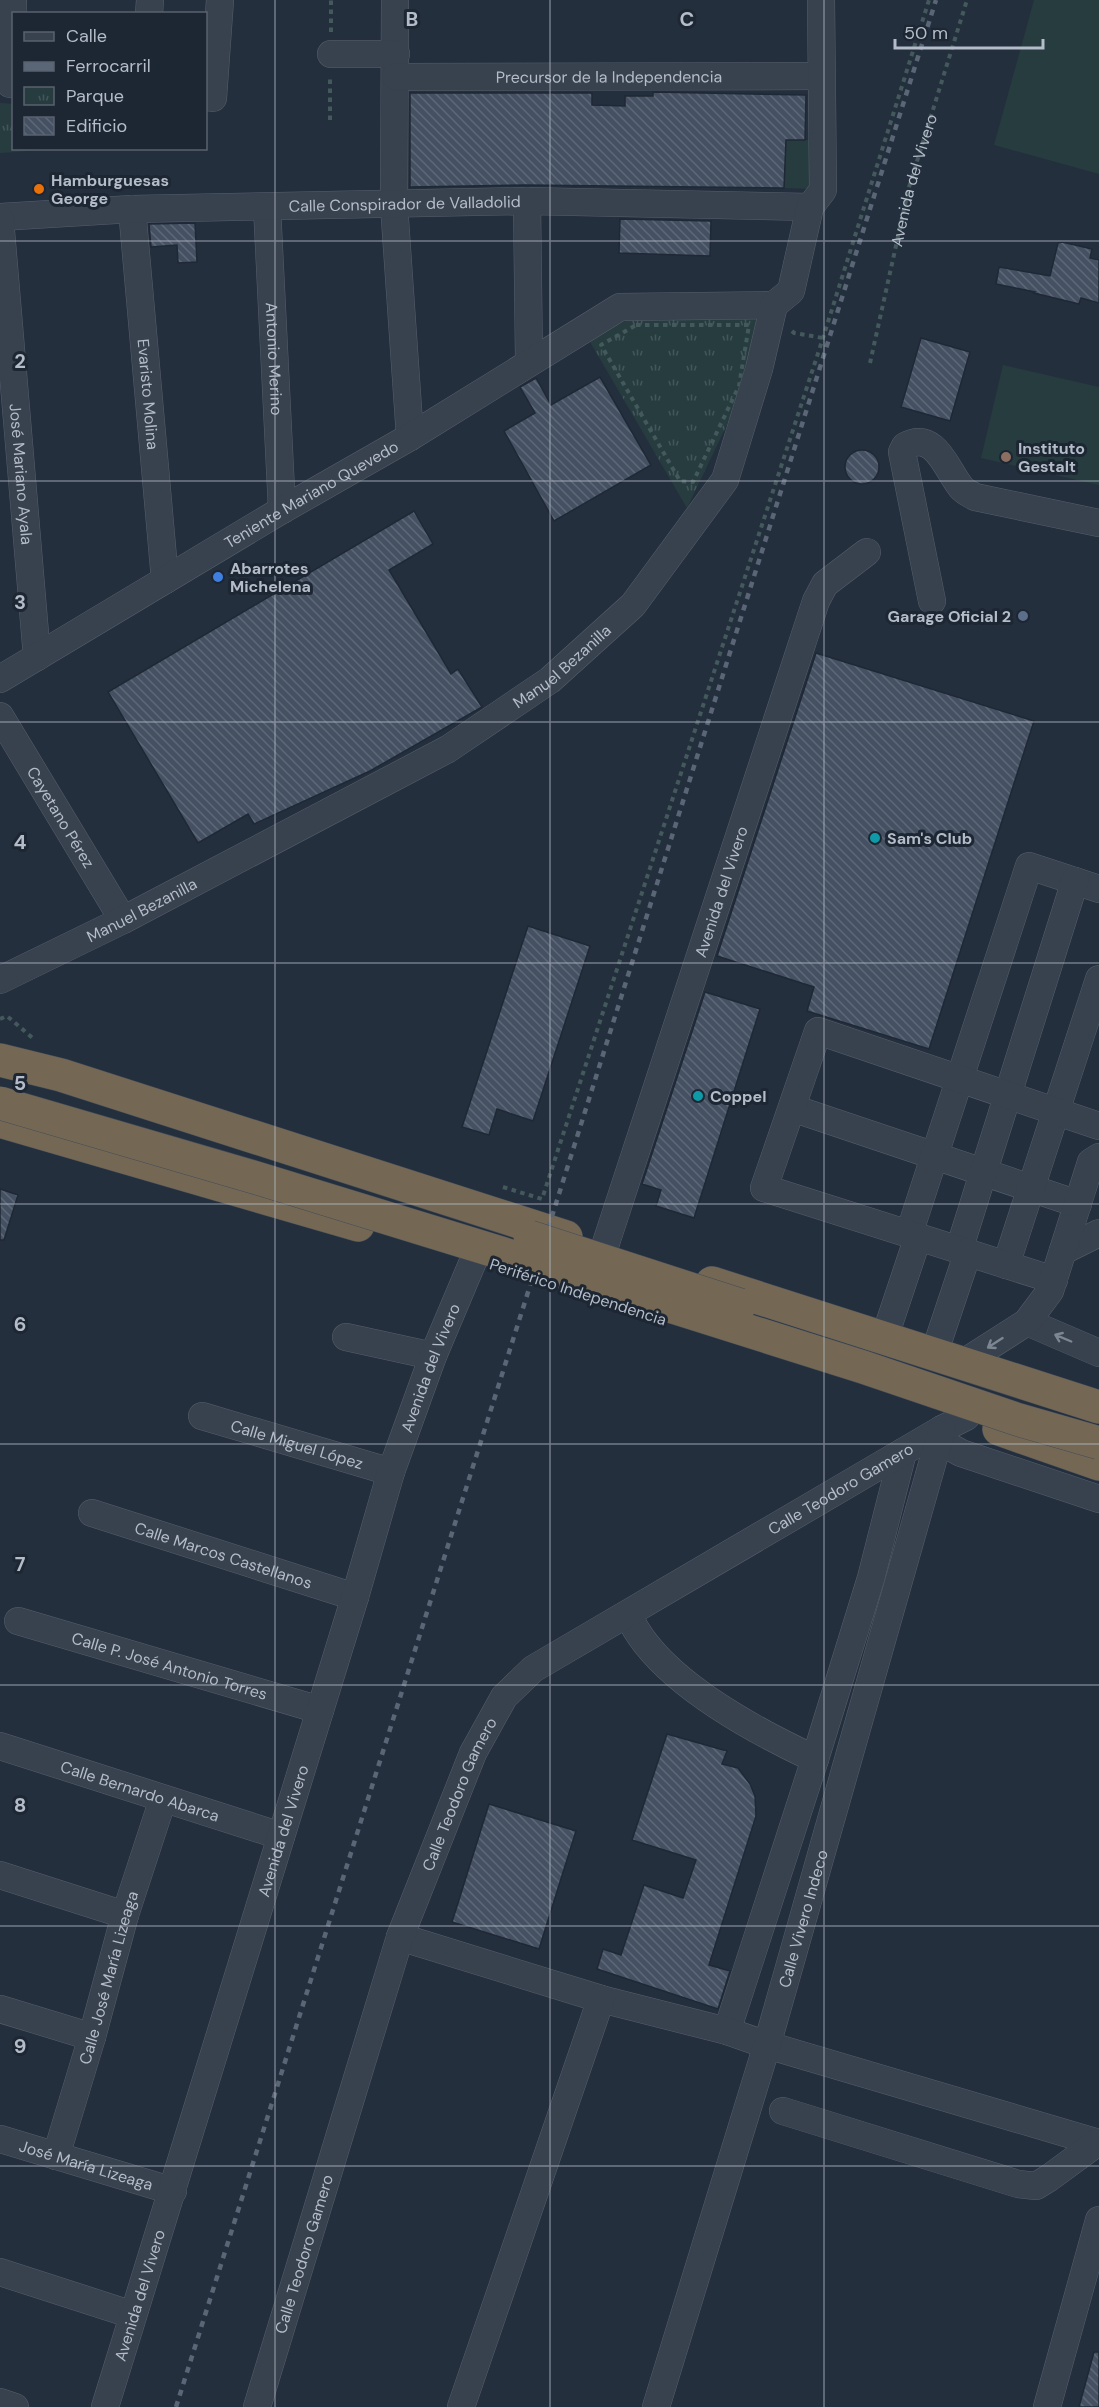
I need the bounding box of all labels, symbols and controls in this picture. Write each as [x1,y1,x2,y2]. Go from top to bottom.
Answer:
text: B [406,6,418,32]
text: C [680,6,694,32]
legend [12,12,207,150]
scale bar [895,12,1044,50]
text: 50 m [904,21,948,45]
text: Calle [66,24,107,48]
text: Ferrocarril [66,54,151,78]
street label: Precursor de la Independencia [496,66,722,87]
text: Parque [66,84,124,108]
street label: Avenida del Vivero [886,111,942,249]
text: Edificio [66,114,127,138]
place label: Hamburguesas George [51,170,169,209]
marker: Hamburguesas George [32,182,46,196]
street label: Calle Conspirador de Valladolid [289,191,521,216]
street label: Antonio Merino [261,302,288,416]
street label: Evaristo Molina [133,338,164,451]
text: 2 [14,348,26,374]
street label: José Mariano Ayala [5,403,38,546]
street label: Teniente Mariano Quevedo [220,435,402,553]
place label: Instituto Gestalt [1018,438,1085,477]
marker: Instituto Gestalt [999,450,1013,464]
place label: Abarrotes Michelena [230,558,311,597]
marker: Abarrotes Michelena [211,570,225,584]
text: 3 [14,589,26,615]
place label: Garage Oficial 2 [888,606,1011,627]
marker: Garage Oficial 2 [1016,609,1030,623]
street label: Manuel Bezanilla [509,620,615,713]
street label: Cayetano Pérez [22,762,100,872]
street label: Avenida del Vivero [690,823,752,960]
place label: Sam's Club [887,828,972,849]
text: 4 [14,829,27,855]
marker: Sam's Club [868,831,882,845]
street label: Manuel Bezanilla [83,873,200,947]
text: 5 [14,1070,26,1096]
place label: Coppel [710,1086,766,1107]
marker: Coppel [691,1089,705,1103]
street label: Periférico Independencia [487,1253,669,1331]
street label: Avenida del Vivero [396,1300,465,1435]
text: 6 [14,1311,26,1337]
one-way arrow [1055,1332,1073,1343]
one-way arrow [987,1337,1004,1349]
street label: Calle Miguel López [228,1415,366,1474]
street label: Calle Teodoro Gamero [764,1438,917,1539]
street label: Calle Marcos Castellanos [132,1517,315,1593]
text: 7 [15,1551,26,1577]
street label: Calle P. José Antonio Torres [69,1627,270,1704]
street label: Calle Teodoro Gamero [417,1713,501,1874]
street label: Calle Bernardo Abarca [58,1756,222,1826]
street label: Avenida del Vivero [253,1762,313,1899]
text: 8 [14,1792,26,1818]
street label: Calle Vivero Indeco [773,1847,832,1990]
street label: Calle José María Lizeaga [74,1888,143,2067]
text: 9 [14,2033,26,2059]
street label: José María Lizeaga [17,2135,156,2195]
street label: Calle Teodoro Gamero [269,2172,338,2336]
street label: Avenida del Vivero [109,2227,170,2364]

